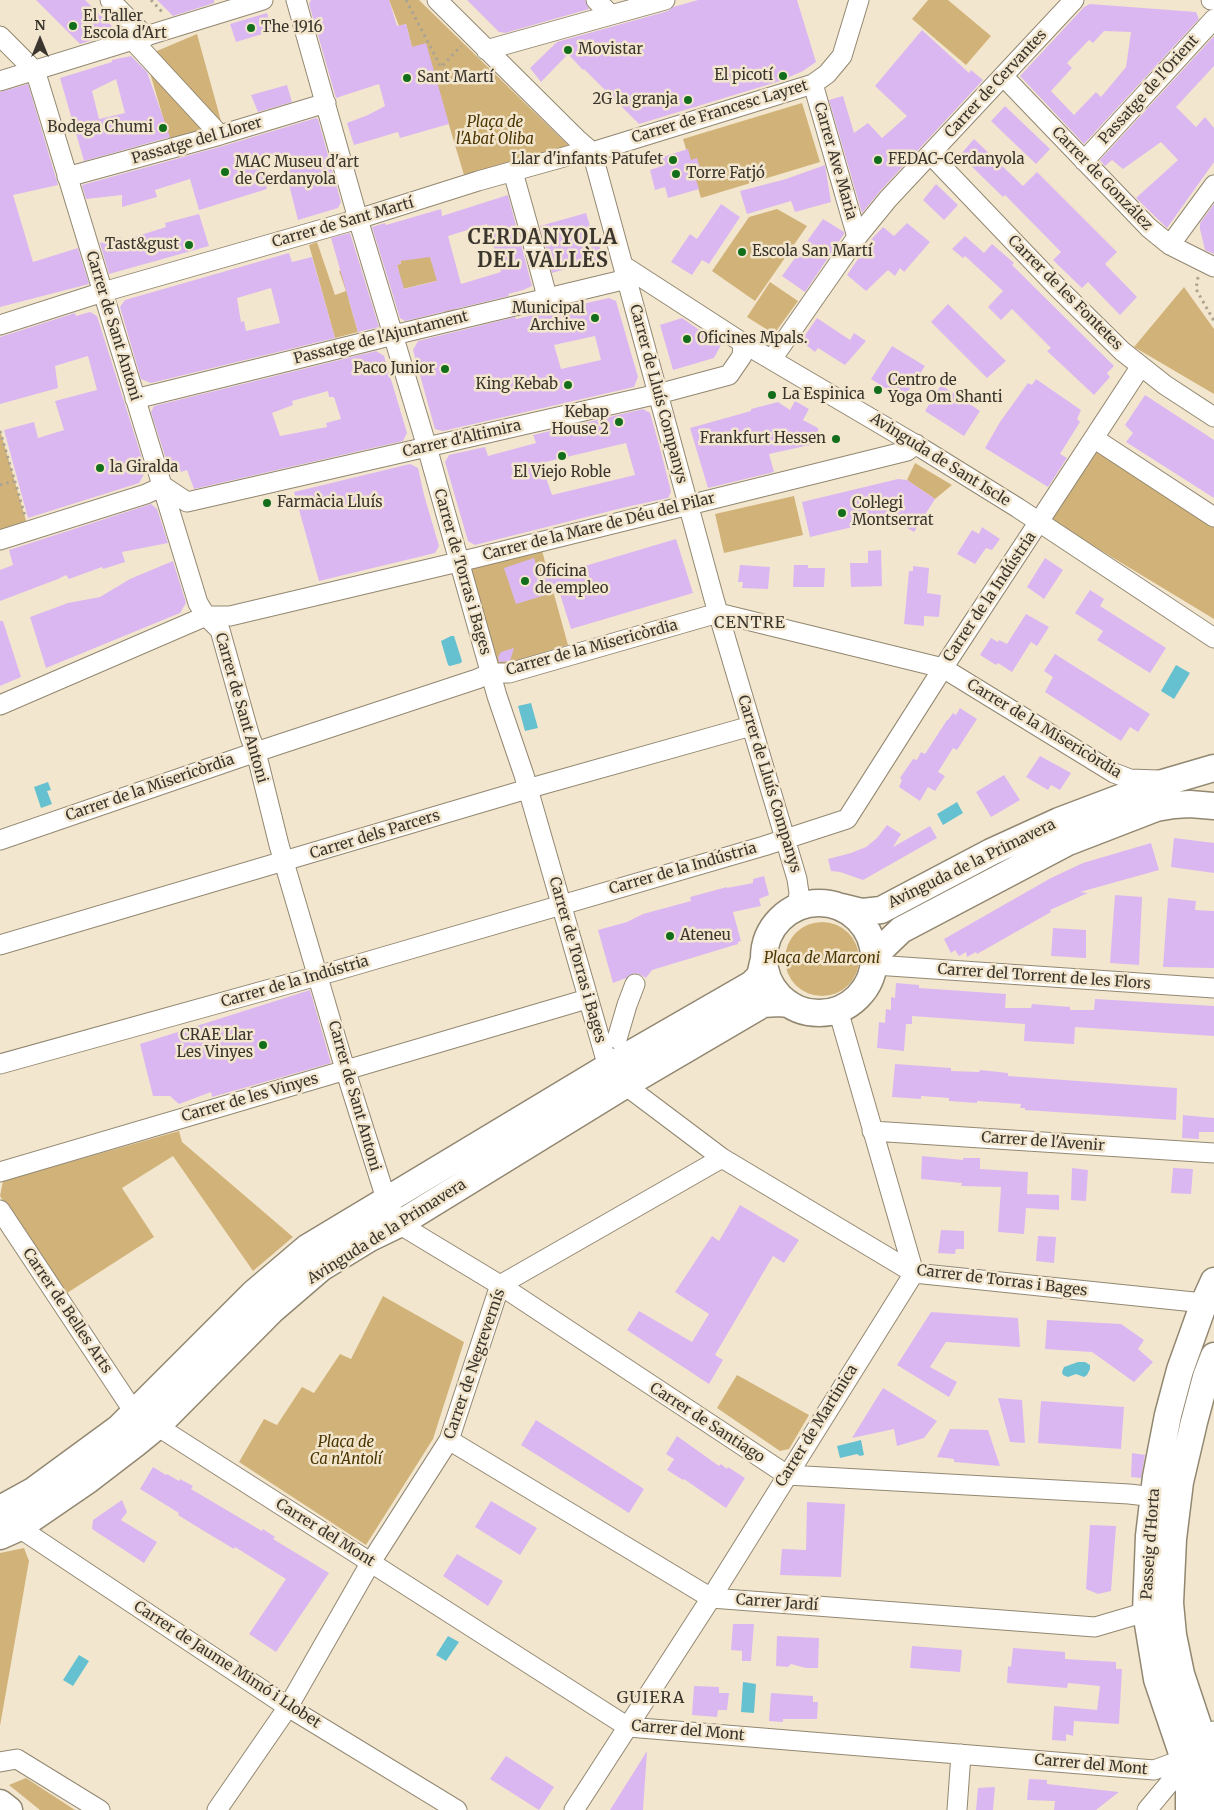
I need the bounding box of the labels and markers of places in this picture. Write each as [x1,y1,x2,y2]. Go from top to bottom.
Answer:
place label: El Taller Escola d'Art [83,8,167,43]
place label: The 1916 [261,19,323,37]
marker: El Taller Escola d'Art [67,20,79,32]
marker: The 1916 [245,22,257,34]
place label: Movistar [578,41,643,59]
marker: Movistar [562,44,574,56]
place label: El picotí [714,67,773,85]
place label: Sant Martí [417,69,494,87]
marker: El picotí [777,70,789,82]
marker: Sant Martí [401,72,413,84]
place label: 2G la granja [592,91,678,109]
marker: 2G la granja [682,94,694,106]
place label: Bodega Chumi [47,119,153,137]
marker: Bodega Chumi [157,122,169,134]
place label: Llar d'infants Patufet [511,151,663,169]
place label: FEDAC-Cerdanyola [888,151,1024,169]
place label: MAC Museu d'art de Cerdanyola [235,154,359,189]
marker: Llar d'infants Patufet [667,154,679,166]
marker: FEDAC-Cerdanyola [872,154,884,166]
place label: Torre Fatjó [686,165,765,183]
marker: MAC Museu d'art de Cerdanyola [219,166,231,178]
marker: Torre Fatjó [670,168,682,180]
place label: Tast&gust [105,236,179,254]
marker: Tast&gust [183,239,195,251]
place label: Escola San Martí [752,243,873,261]
marker: Escola San Martí [736,246,748,258]
place label: Municipal Archive [512,300,585,335]
marker: Municipal Archive [589,312,601,324]
place label: Oficines Mpals. [697,330,808,348]
marker: Oficines Mpals. [681,333,693,345]
place label: Paco Junior [353,360,435,378]
marker: Paco Junior [439,363,451,375]
place label: Centro de Yoga Om Shanti [888,372,1003,407]
place label: King Kebab [476,376,558,394]
marker: King Kebab [562,379,574,391]
marker: Centro de Yoga Om Shanti [872,384,884,396]
place label: La Espinica [782,386,865,404]
marker: La Espinica [766,389,778,401]
place label: Kebap House 2 [551,404,609,439]
marker: Kebap House 2 [613,416,625,428]
place label: Frankfurt Hessen [700,430,826,448]
marker: Frankfurt Hessen [830,433,842,445]
marker: El Viejo Roble [556,450,568,462]
place label: la Giralda [110,459,178,477]
marker: la Giralda [94,462,106,474]
place label: El Viejo Roble [513,464,611,482]
place label: Farmàcia Lluís [277,494,383,512]
place label: Col·legi Montserrat [852,495,933,530]
marker: Farmàcia Lluís [261,497,273,509]
marker: Col·legi Montserrat [836,507,848,519]
place label: Oficina de empleo [535,563,609,598]
marker: Oficina de empleo [519,575,531,587]
place label: Ateneu [680,927,731,945]
marker: Ateneu [664,930,676,942]
place label: CRAE Llar Les Vinyes [176,1027,253,1062]
marker: CRAE Llar Les Vinyes [257,1039,269,1051]

